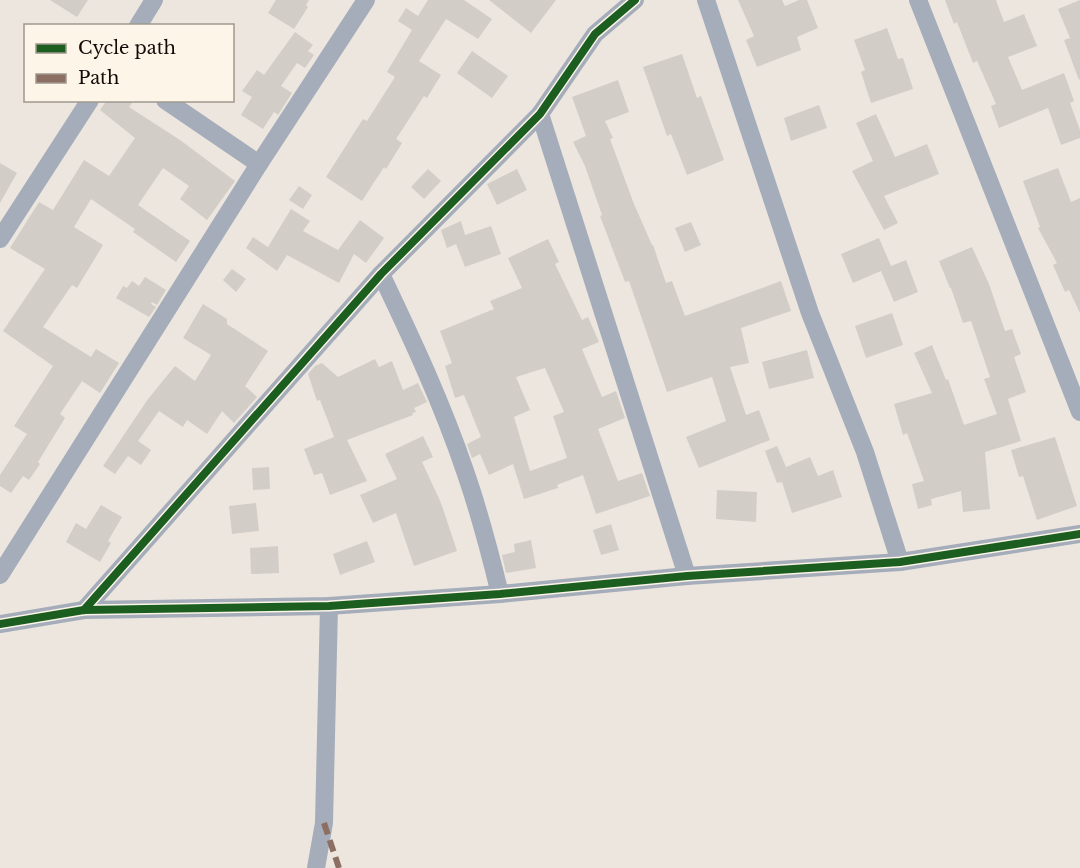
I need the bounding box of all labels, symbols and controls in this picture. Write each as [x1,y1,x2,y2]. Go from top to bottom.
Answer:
legend [24,24,234,102]
text: Cycle path [78,37,176,59]
text: Path [78,67,119,89]

